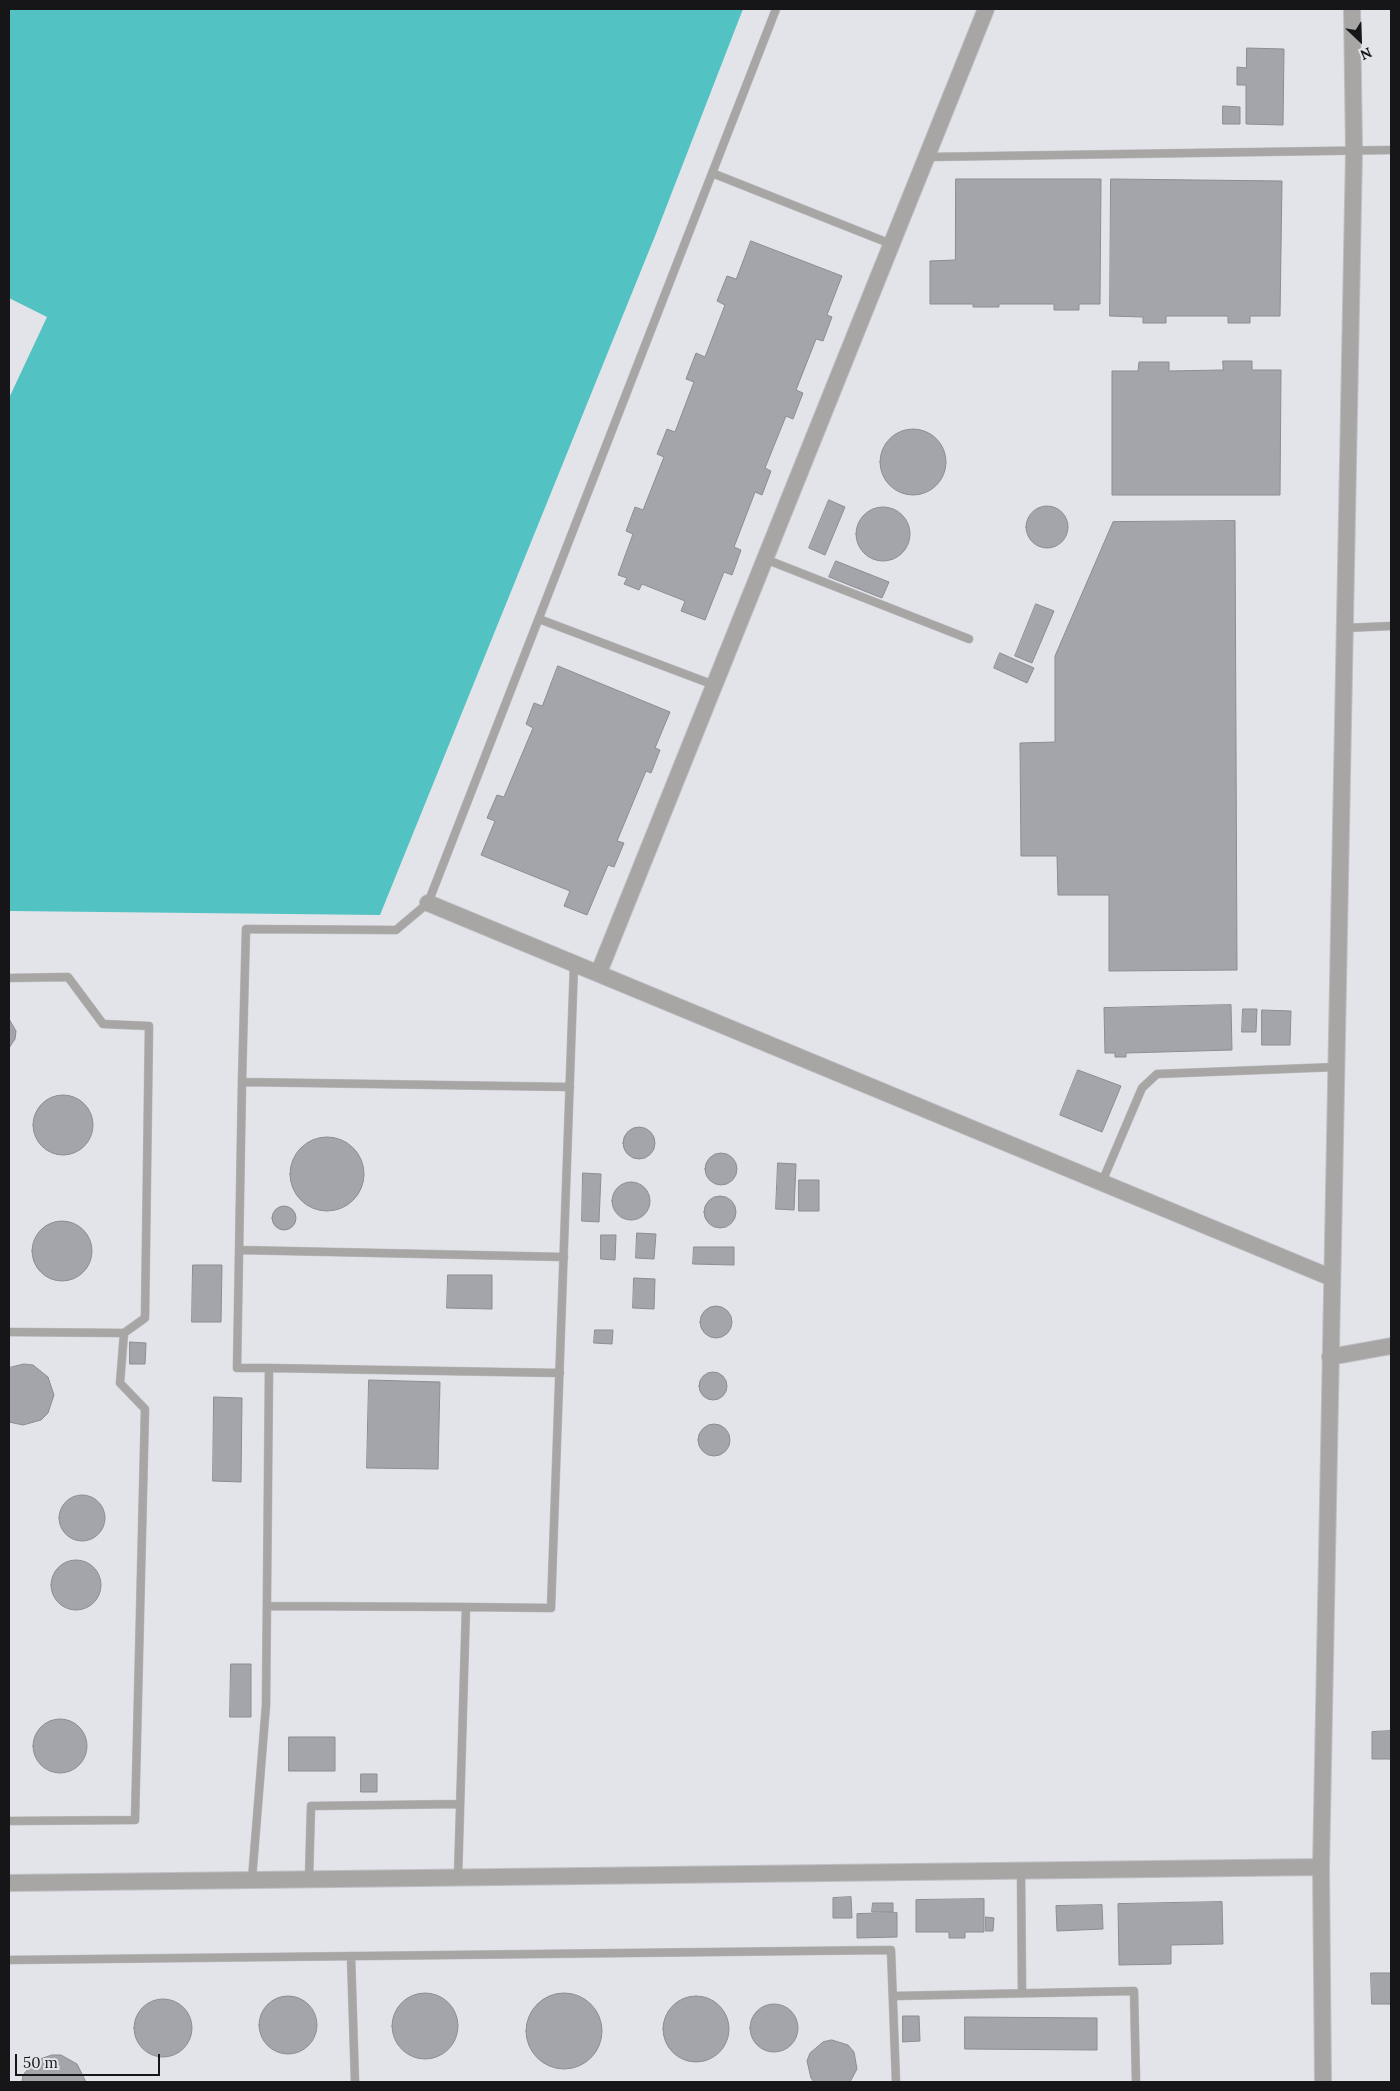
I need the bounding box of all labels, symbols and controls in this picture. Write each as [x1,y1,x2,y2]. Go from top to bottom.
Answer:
north arrow [1335,15,1385,65]
text: N [1358,43,1375,64]
scale bar [18,2044,162,2076]
text: 50 m [23,2053,58,2072]

